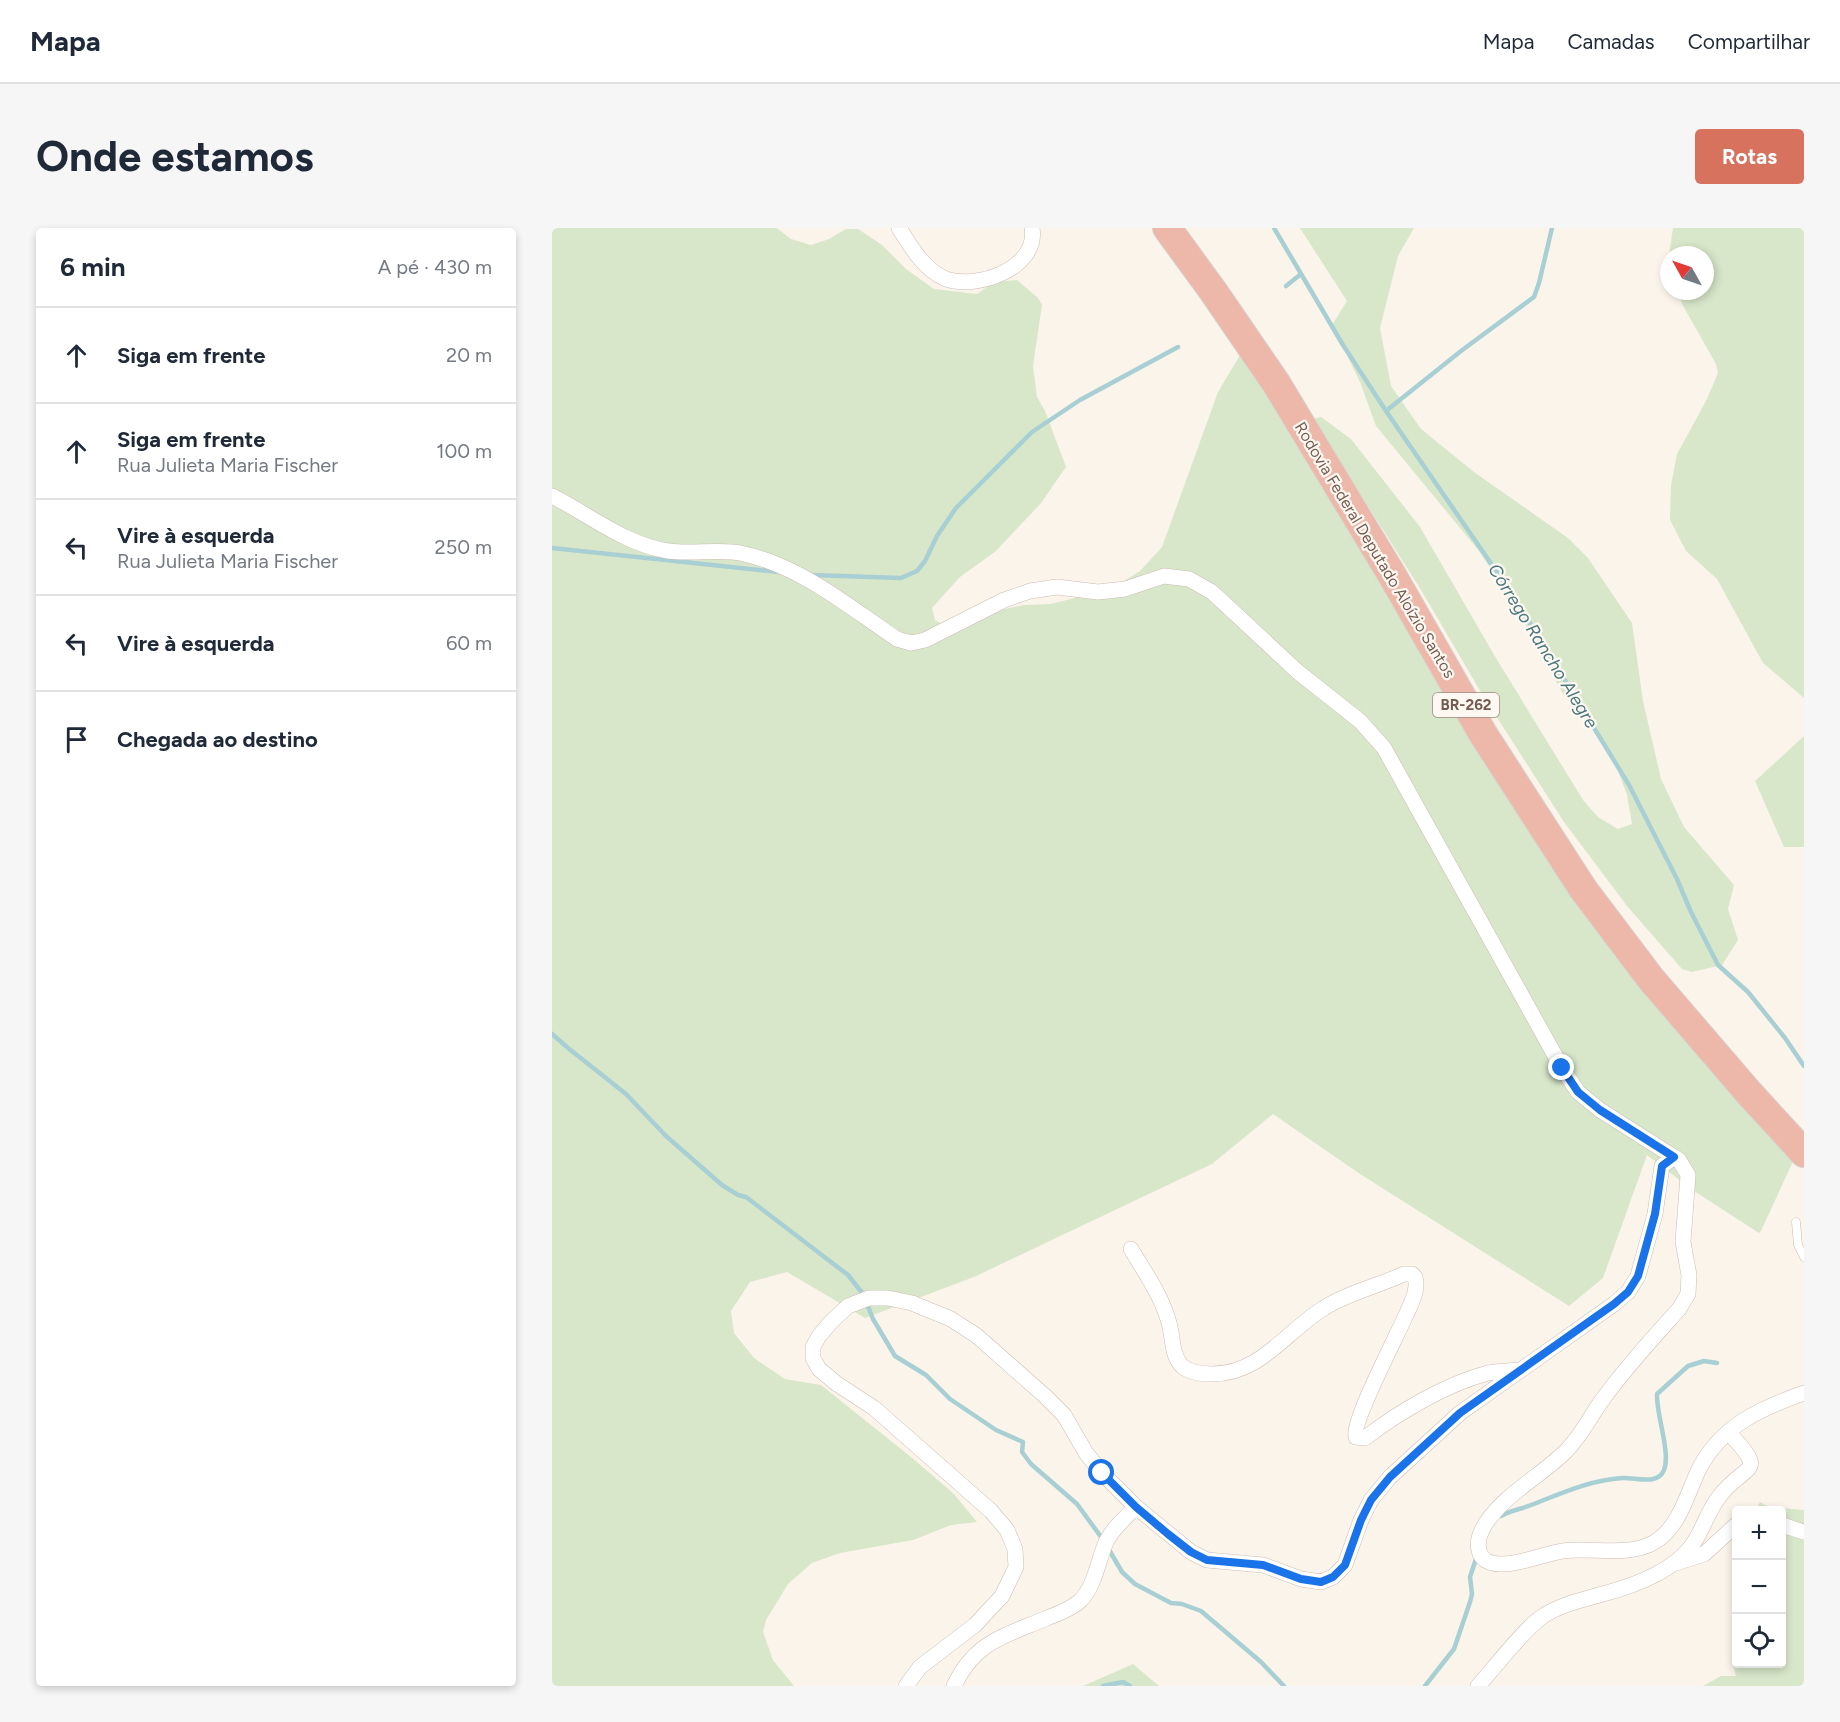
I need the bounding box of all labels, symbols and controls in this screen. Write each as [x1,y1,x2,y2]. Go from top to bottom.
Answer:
text: Mapa [30,24,101,58]
text: Mapa [1483,29,1534,54]
text: Camadas [1567,29,1655,54]
text: Compartilhar [1688,29,1810,54]
button: Rotas [1695,129,1804,184]
text: Onde estamos [36,131,314,182]
north arrow [1660,246,1714,300]
text: 6 min [60,251,126,283]
text: A pé · 430 m [378,255,492,279]
icon: ahead [60,339,93,372]
text: Siga em frente [117,342,265,369]
text: 20 m [446,343,492,367]
street label: Rodovia Federal Deputado Aloízio Santos [1291,419,1459,681]
text: Siga em frente [117,426,265,453]
icon: ahead [60,435,93,468]
text: 100 m [436,439,492,463]
text: Rua Julieta Maria Fischer [117,453,338,477]
text: Vire à esquerda [117,522,275,549]
icon: left [60,531,93,564]
text: 250 m [435,535,492,559]
text: Rua Julieta Maria Fischer [117,549,338,573]
water label: Córrego Rancho Alegre [1483,560,1603,733]
icon: left [60,627,93,660]
text: Vire à esquerda [117,630,275,657]
text: 60 m [446,631,492,655]
road number: BR-262 [1433,693,1499,717]
icon: arrive [60,723,93,756]
text: Chegada ao destino [117,726,318,753]
route end [1548,1054,1574,1080]
route start [1088,1459,1114,1485]
map controls [1732,1506,1786,1668]
button: + [1732,1506,1786,1560]
button: − [1732,1560,1786,1614]
button: locate [1732,1614,1786,1668]

